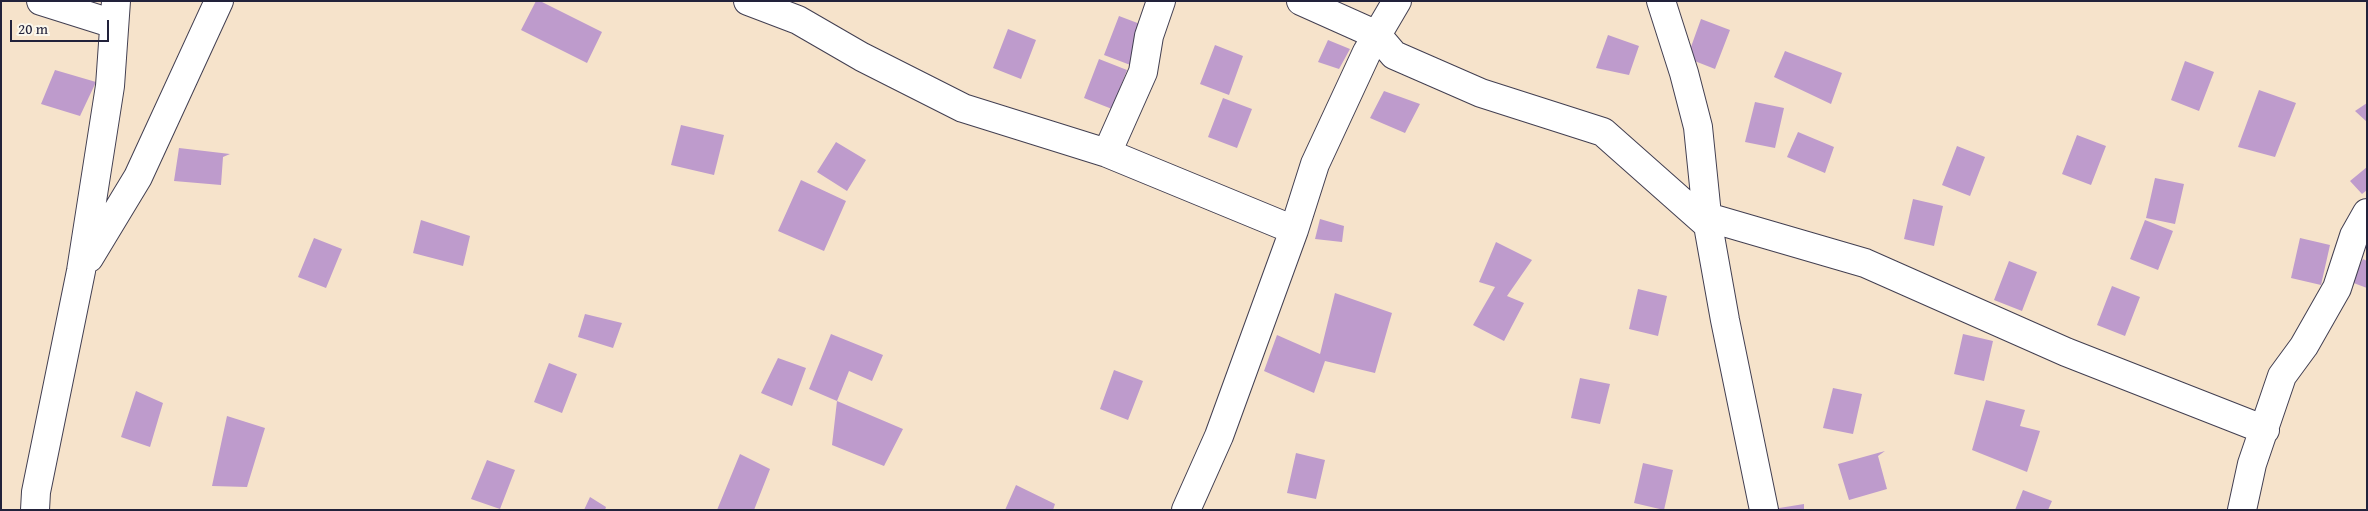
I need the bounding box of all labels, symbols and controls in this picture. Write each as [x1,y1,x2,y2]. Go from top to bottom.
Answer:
scale bar [12,10,111,42]
text: 20 m [18,18,48,39]

